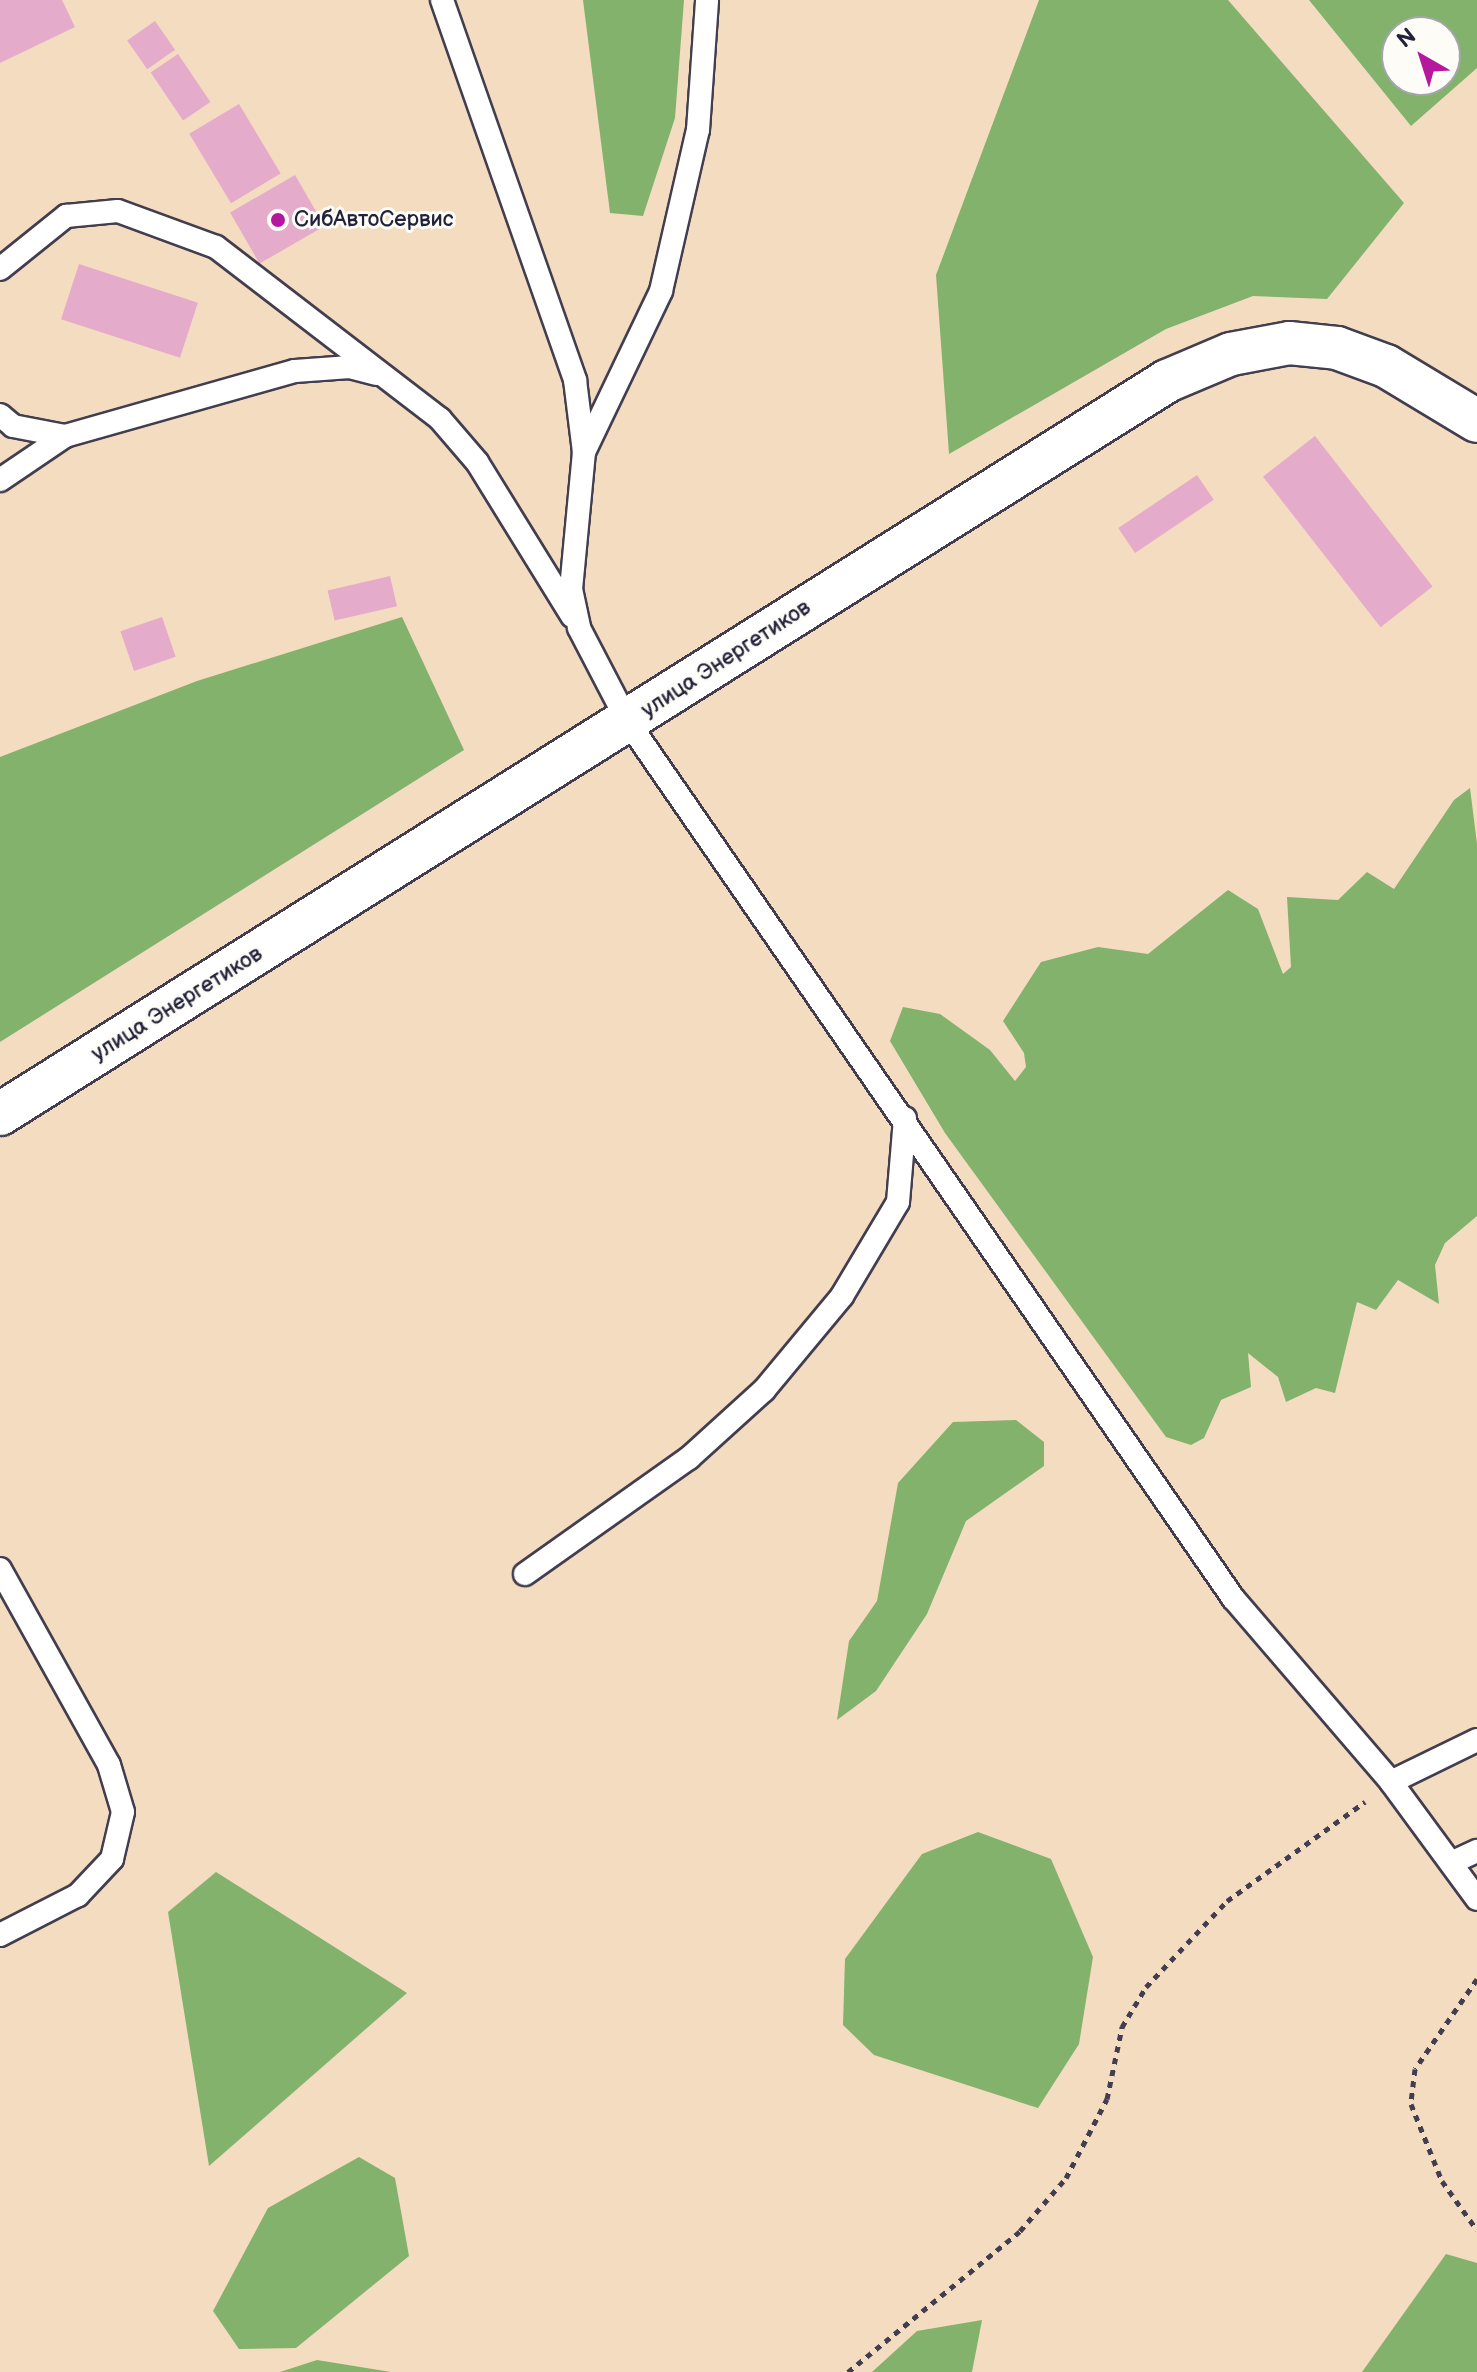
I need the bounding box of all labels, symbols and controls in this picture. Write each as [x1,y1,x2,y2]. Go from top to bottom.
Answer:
north arrow [1381,16,1461,96]
text: N [1392,23,1422,54]
place label: СибАвтоСервис [294,207,453,233]
marker: СибАвтоСервис [269,211,287,229]
street label: улица Энергетиков [636,594,816,724]
street label: улица Энергетиков [87,941,267,1067]

